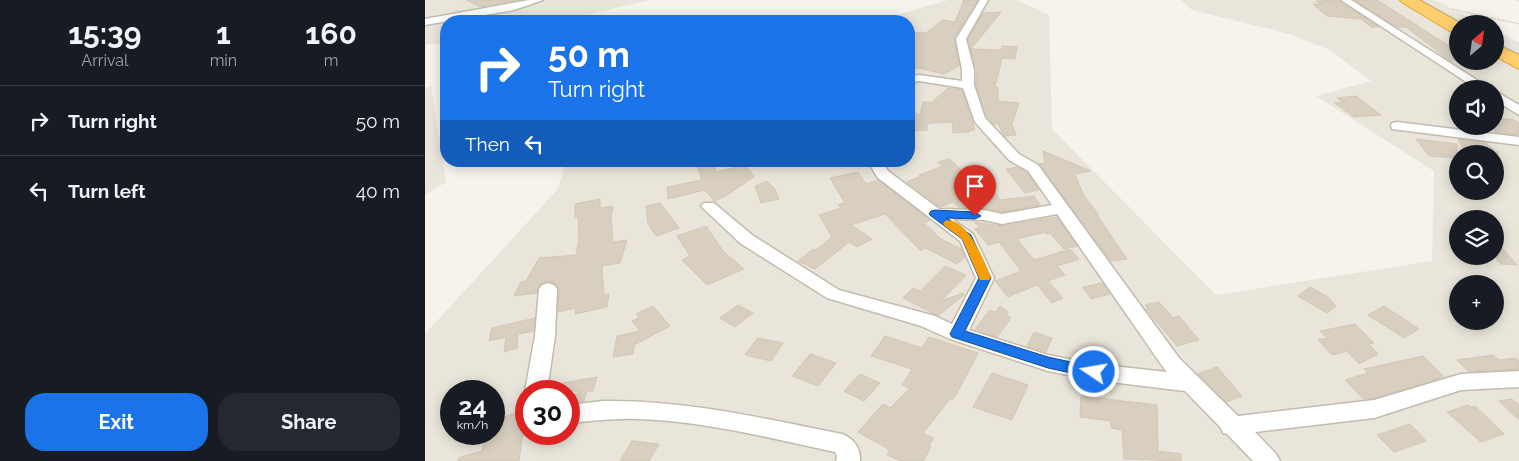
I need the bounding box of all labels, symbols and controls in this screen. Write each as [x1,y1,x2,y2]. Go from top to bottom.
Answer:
north arrow [1449,15,1504,70]
map controls [1449,15,1504,330]
text: 15:39 [68,16,141,51]
text: 1 [216,16,231,51]
text: 160 [305,16,357,51]
text: 50 m [548,34,630,75]
icon: right [465,35,530,100]
text: Arrival [81,51,128,70]
text: min [210,51,237,70]
text: m [324,51,338,70]
text: Turn right [548,76,645,102]
button: sound [1449,80,1504,135]
icon: right [25,107,53,135]
text: Turn right [68,110,157,132]
text: 50 m [356,110,400,132]
icon: left [520,130,548,158]
text: Then [465,133,510,155]
button: search [1449,145,1504,200]
pin [954,165,996,216]
icon: arrive [961,172,989,200]
icon: left [25,177,53,205]
text: Turn left [68,180,145,202]
text: 40 m [356,180,400,202]
button: layers [1449,210,1504,265]
button: + [1449,275,1504,330]
position arrow [1067,345,1119,397]
speed limit sign: 30 [515,380,580,445]
text: 24 [458,391,487,421]
button: Exit [25,393,208,451]
button: Share [218,393,400,451]
text: km/h [457,418,488,432]

